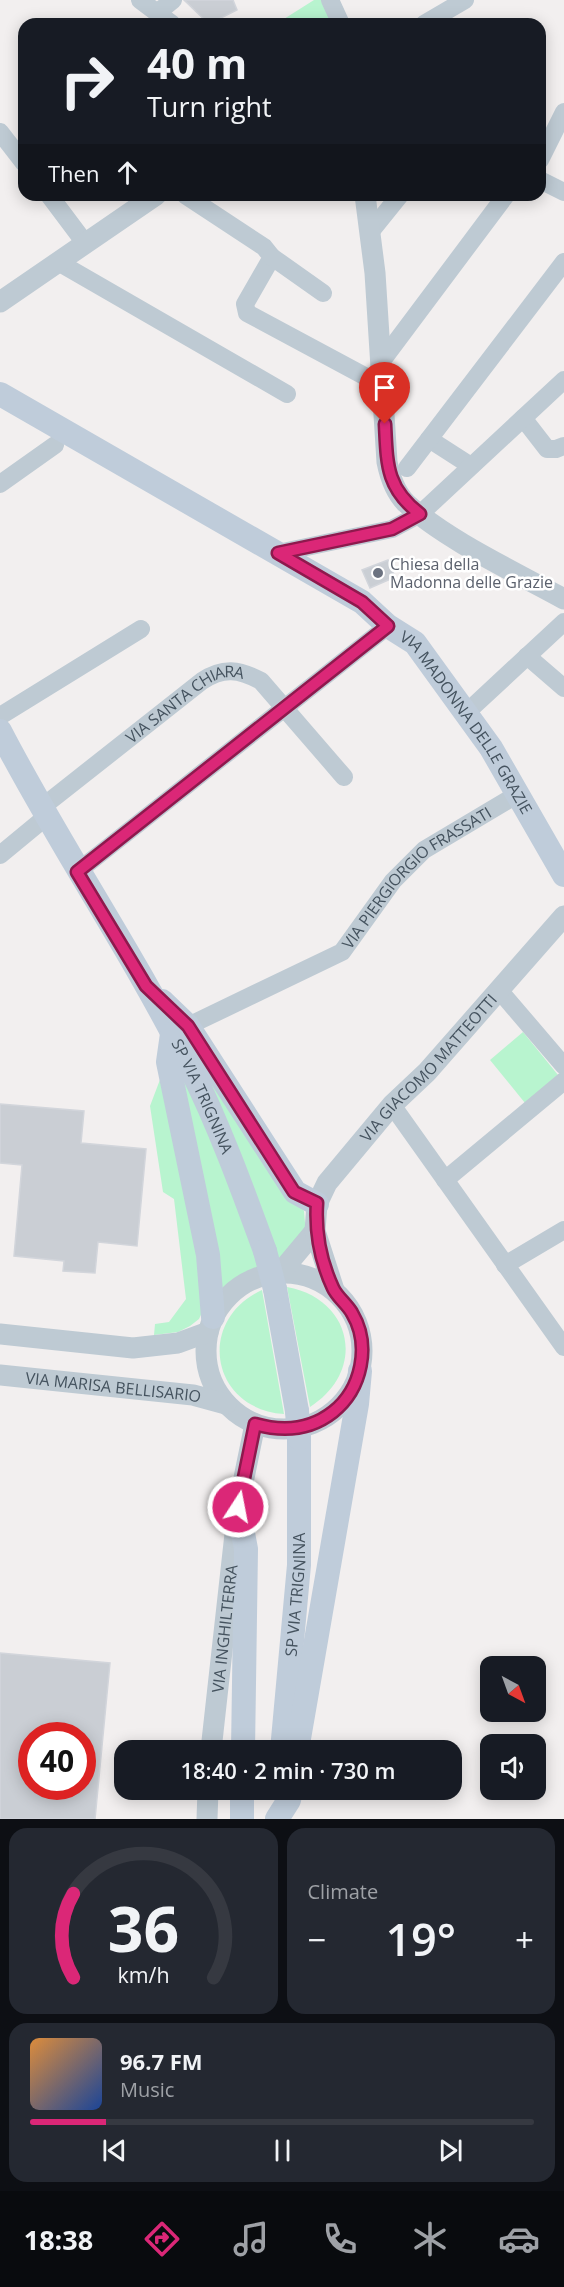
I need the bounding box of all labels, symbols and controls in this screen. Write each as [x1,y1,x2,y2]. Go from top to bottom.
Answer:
text: 40 m [147,34,247,91]
icon: right [48,42,126,120]
text: Turn right [147,88,272,125]
icon: ahead [111,156,144,189]
text: Then [48,158,99,188]
pin [359,362,410,424]
icon: arrive [368,371,401,404]
place label: Chiesa della Madonna delle Grazie [390,553,553,593]
marker: Chiesa della Madonna delle Grazie [371,566,385,580]
street label: VIA MADONNA DELLE GRAZIE [396,625,538,818]
street label: VIA SANTA CHIARA [121,660,247,748]
street label: VIA PIERGIORGIO FRASSATI [337,801,495,953]
street label: VIA GIACOMO MATTEOTTI [355,989,502,1146]
street label: SP VIA TRIGNINA [166,1035,239,1158]
street label: VIA MARISA BELLISARIO [25,1367,204,1408]
position arrow [206,1475,270,1539]
street label: SP VIA TRIGNINA [280,1532,310,1658]
street label: VIA INGHILTERRA [206,1563,243,1694]
north arrow [480,1656,546,1722]
map controls [480,1656,546,1800]
speed limit sign: 40 [18,1722,96,1800]
button: sound [480,1734,546,1800]
text: 18:40 · 2 min · 730 m [180,1755,396,1785]
text: Climate [308,1878,378,1905]
text: 36 [108,1885,179,1970]
text: 19° [385,1908,456,1969]
text: − [308,1917,326,1962]
text: + [515,1917,534,1962]
text: km/h [117,1960,169,1989]
text: 96.7 FM [120,2046,203,2076]
text: Music [120,2076,174,2103]
icon: previous [98,2134,131,2167]
icon: pause [266,2134,299,2167]
icon: next [434,2134,467,2167]
icon: directions [141,2218,183,2260]
icon: music [230,2218,272,2260]
icon: phone [319,2218,361,2260]
icon: climate [409,2218,451,2260]
icon: car [498,2218,540,2260]
text: 18:38 [24,2221,93,2258]

